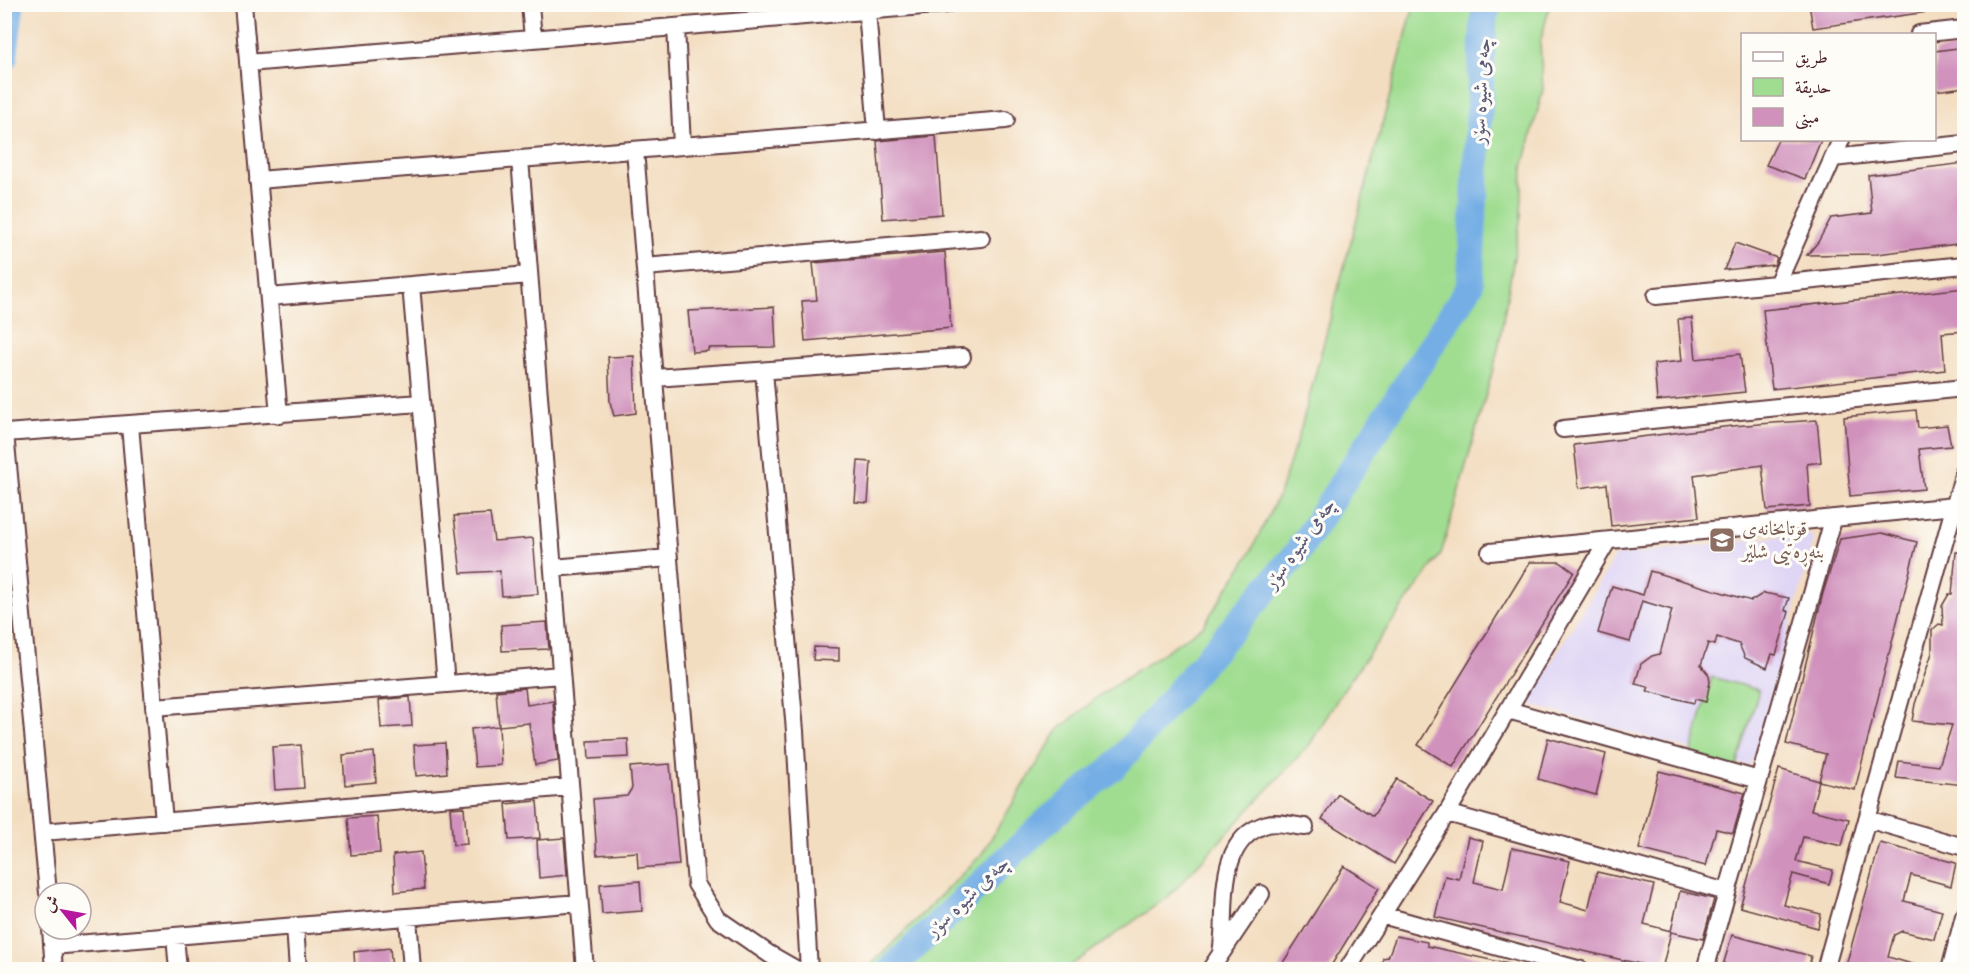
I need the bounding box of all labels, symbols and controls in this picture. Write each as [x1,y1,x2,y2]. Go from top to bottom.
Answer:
legend [1741,33,1936,141]
water label: چەمی شیوە سۆر [1465,37,1497,147]
text: طريق [1795,47,1828,69]
text: حديقة [1795,77,1831,98]
text: مبنى [1795,107,1820,130]
water label: چەمی شیوە سۆر [1257,492,1342,596]
place label: قوتابخانەی بنەڕەتیی شلێر [1740,517,1824,567]
school or university icon: قوتابخانەی بنەڕەتیی شلێر [1707,525,1737,555]
water label: چەمی شیوە سۆر [919,850,1015,945]
north arrow [33,881,93,941]
text: ش [38,892,63,915]

